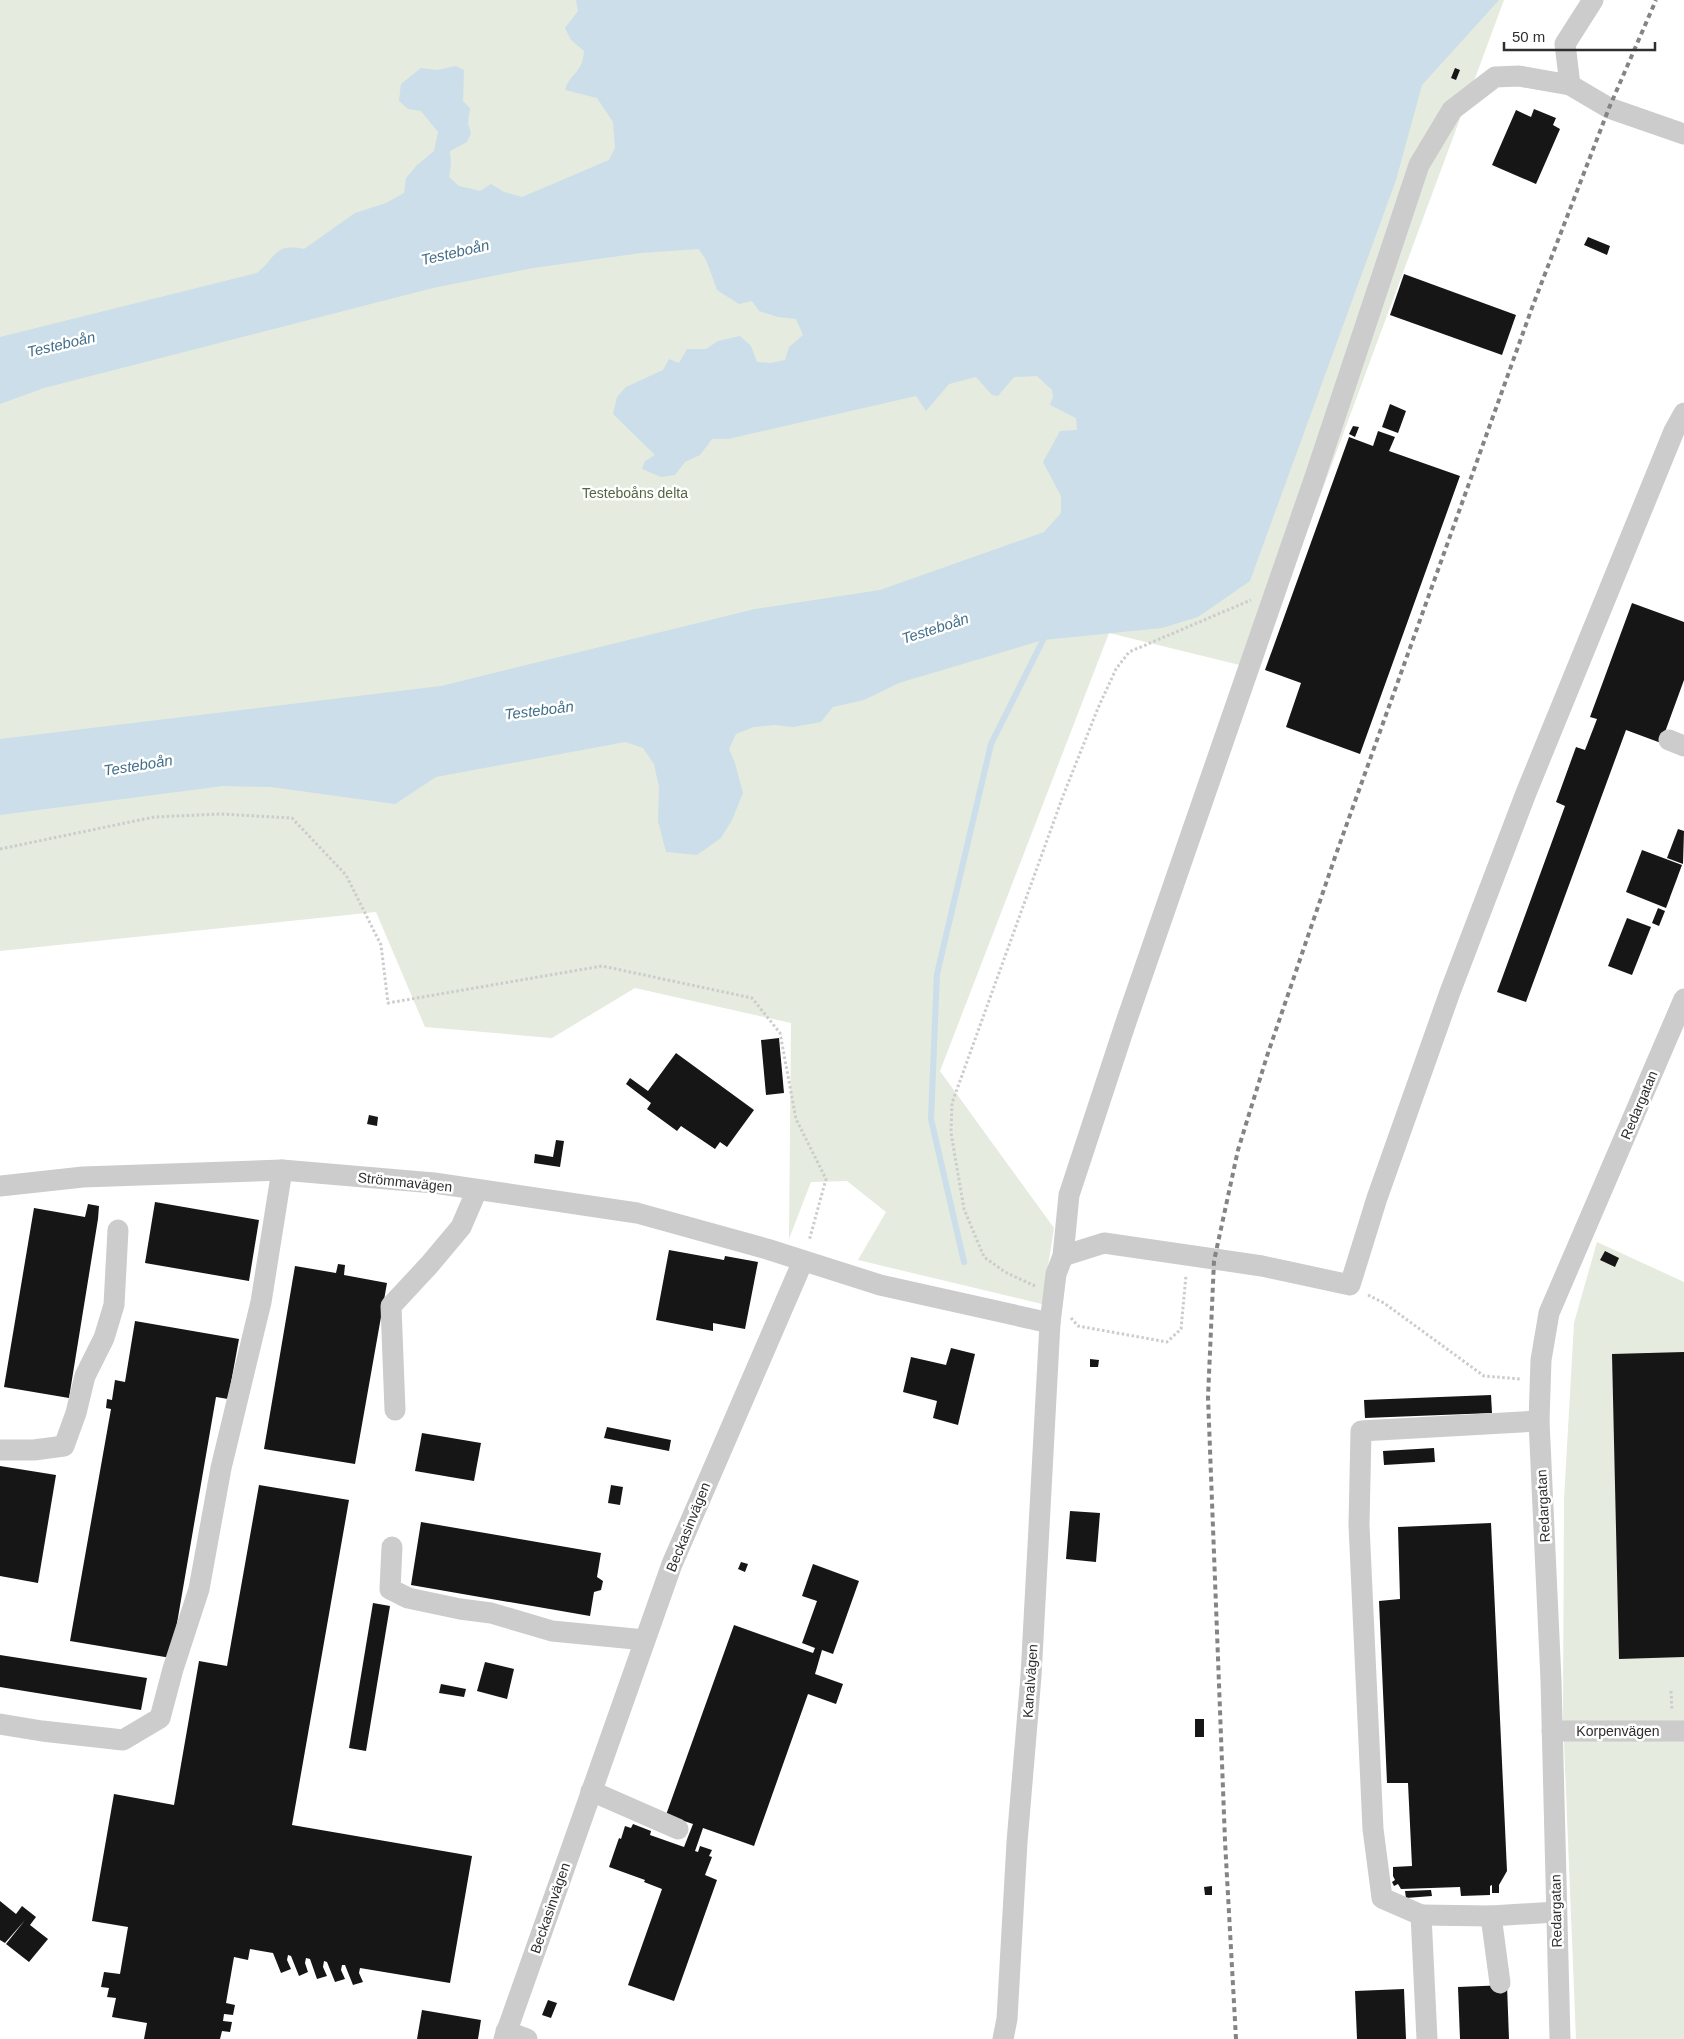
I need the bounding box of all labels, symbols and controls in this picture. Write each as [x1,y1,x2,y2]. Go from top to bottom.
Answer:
scale bar [1504,20,1655,52]
text: 50 m [1512,28,1545,45]
water label: Testeboån [419,236,491,268]
water label: Testeboån [25,328,97,360]
park label: Testeboåns delta [582,485,688,501]
water label: Testeboån [899,609,971,647]
water label: Testeboån [503,697,575,723]
water label: Testeboån [102,751,174,779]
street label: Redargatan [1617,1068,1661,1142]
street label: Strömmavägen [357,1169,453,1195]
street label: Redargatan [1533,1469,1553,1543]
street label: Beckasinvägen [663,1480,713,1574]
street label: Kanalvägen [1019,1644,1041,1718]
street label: Korpenvägen [1576,1723,1660,1739]
street label: Beckasinvägen [527,1861,573,1955]
street label: Redargatan [1547,1874,1565,1948]

